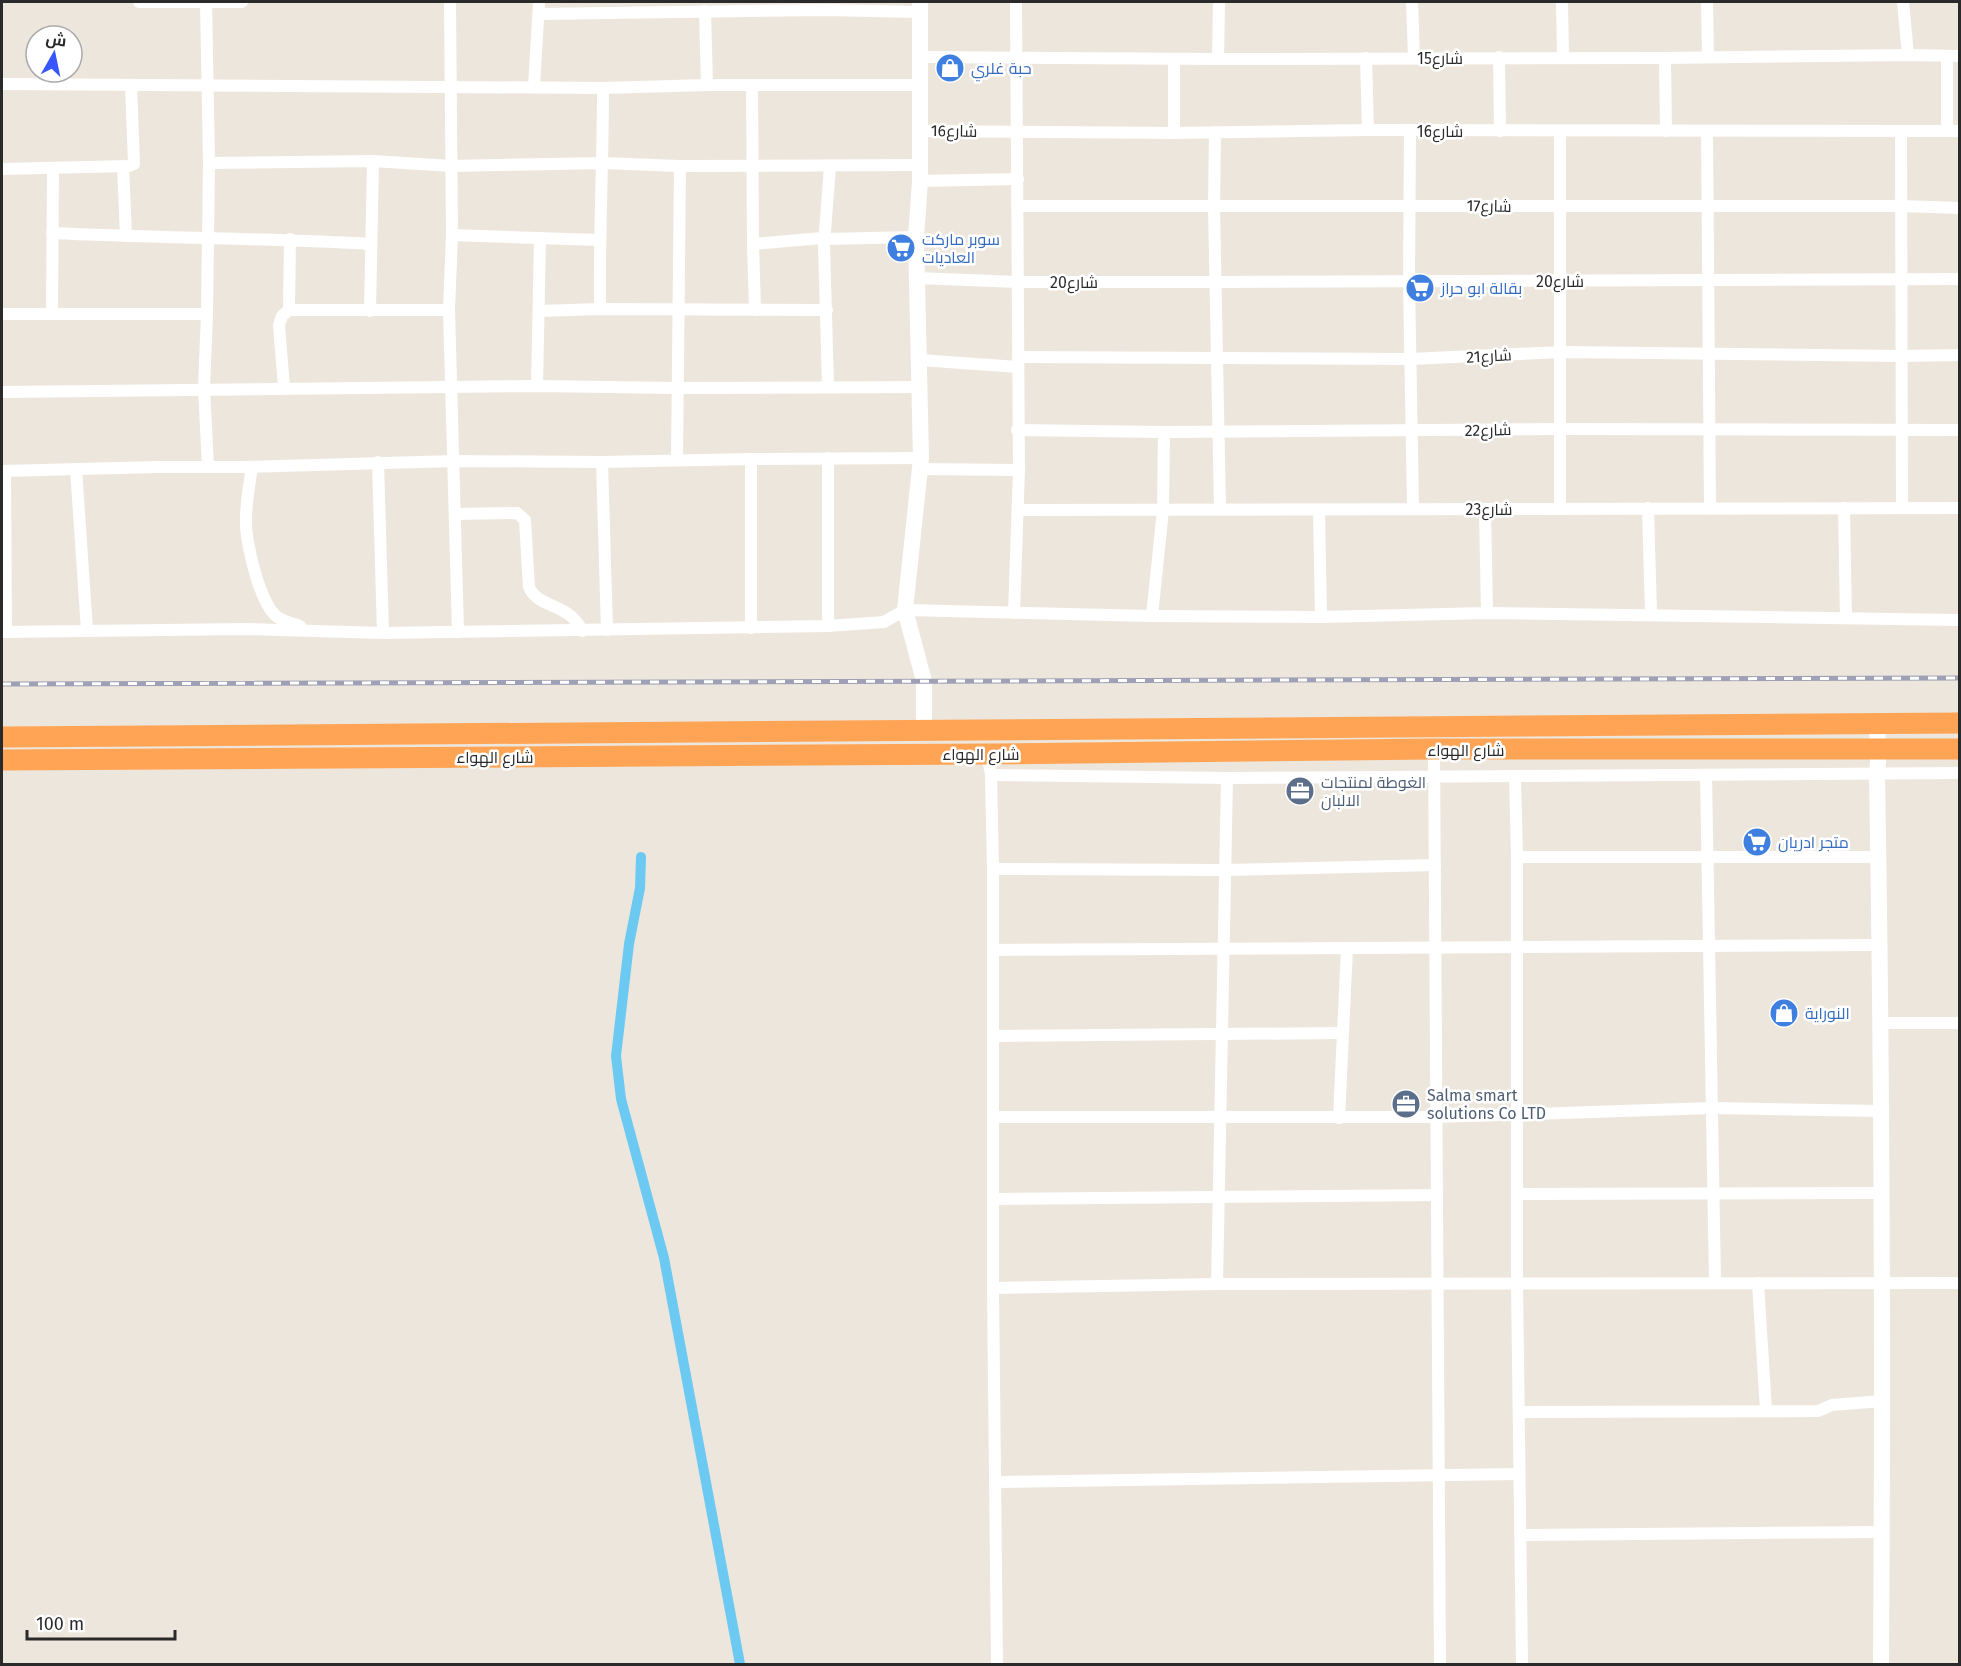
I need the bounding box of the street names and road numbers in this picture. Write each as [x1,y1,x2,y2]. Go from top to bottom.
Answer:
street label: شارع15 [1417,49,1463,70]
street label: شارع16 [931,121,977,143]
street label: شارع16 [1417,122,1463,143]
street label: شارع17 [1466,196,1512,218]
street label: شارع20 [1536,272,1584,293]
street label: شارع20 [1050,273,1098,294]
street label: شارع21 [1466,345,1512,369]
street label: شارع22 [1464,420,1512,442]
street label: شارع23 [1466,500,1512,521]
street label: شارع الهواء [1428,741,1504,762]
street label: شارع الهواء [943,745,1019,766]
street label: شارع الهواء [457,748,533,769]

